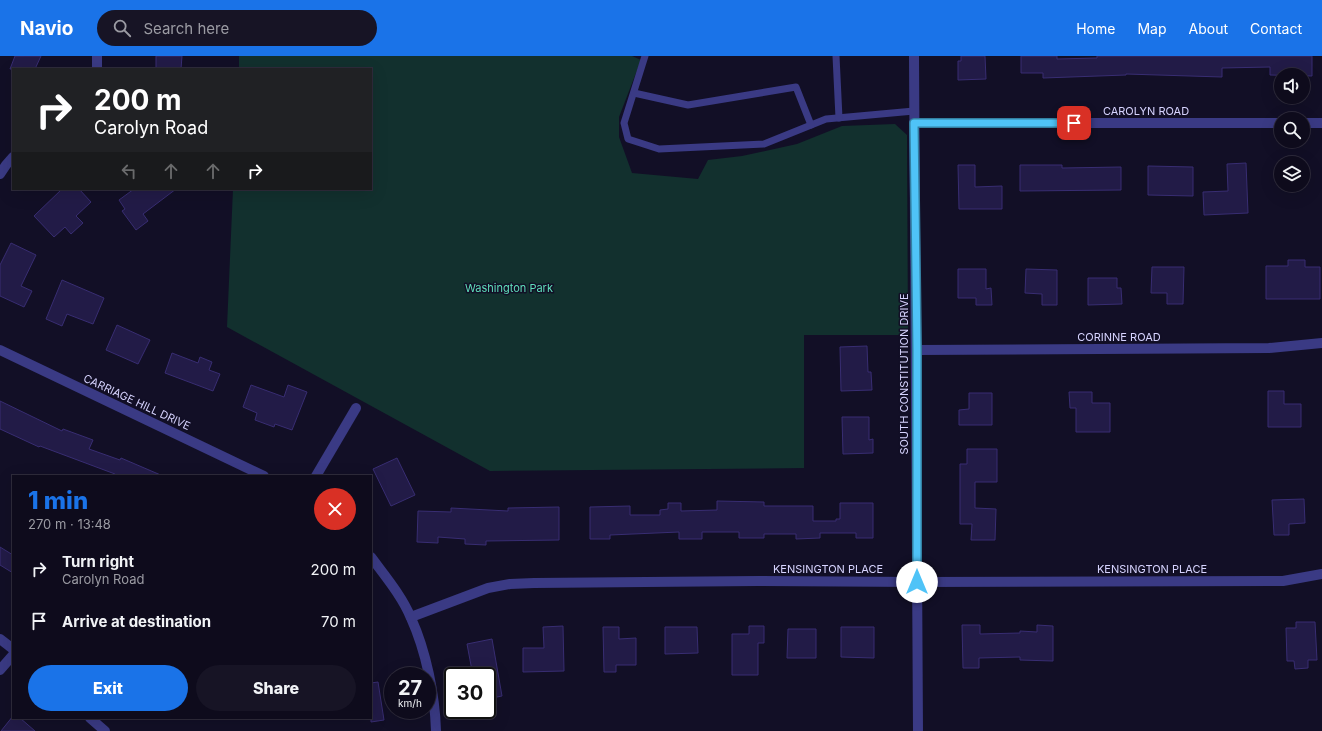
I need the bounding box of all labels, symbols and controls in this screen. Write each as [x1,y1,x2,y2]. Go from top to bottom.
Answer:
search box [97,10,377,46]
text: Navio [20,17,73,40]
icon: search [111,17,133,39]
text: Search here [143,19,229,38]
text: Home [1076,20,1115,37]
text: Map [1137,20,1167,37]
text: About [1189,20,1228,37]
text: Contact [1250,20,1302,37]
map controls [1274,68,1310,192]
button: sound [1274,68,1310,104]
text: 200 m [94,83,182,117]
icon: right [28,84,80,136]
street label: CAROLYN ROAD [1103,104,1189,118]
pin [1057,106,1091,140]
icon: arrive [1063,112,1085,134]
button: search [1274,112,1310,148]
text: Carolyn Road [94,117,208,138]
button: layers [1274,156,1310,192]
icon: left [118,160,140,182]
icon: ahead [160,160,182,182]
icon: ahead [202,160,224,182]
icon: right [244,160,266,182]
park label: Washington Park [465,281,553,295]
street label: SOUTH CONSTITUTION DRIVE [897,293,911,455]
street label: CORINNE ROAD [1077,330,1161,344]
street label: CARRIAGE HILL DRIVE [81,371,193,433]
text: 1 min [28,486,88,515]
button: close [314,488,356,530]
text: 270 m · 13:48 [28,516,111,532]
text: Turn right [62,552,134,571]
icon: right [28,558,50,580]
text: 200 m [311,560,356,579]
position arrow [896,561,938,603]
street label: KENSINGTON PLACE [773,562,883,576]
street label: KENSINGTON PLACE [1097,562,1207,576]
text: Carolyn Road [62,571,144,587]
icon: arrive [28,610,50,632]
text: Arrive at destination [62,612,211,631]
text: 70 m [321,612,356,631]
button: Exit [28,665,188,711]
button: Share [196,665,356,711]
speed limit sign: 30 [444,667,496,719]
text: 27 [398,676,422,700]
text: km/h [398,697,422,709]

